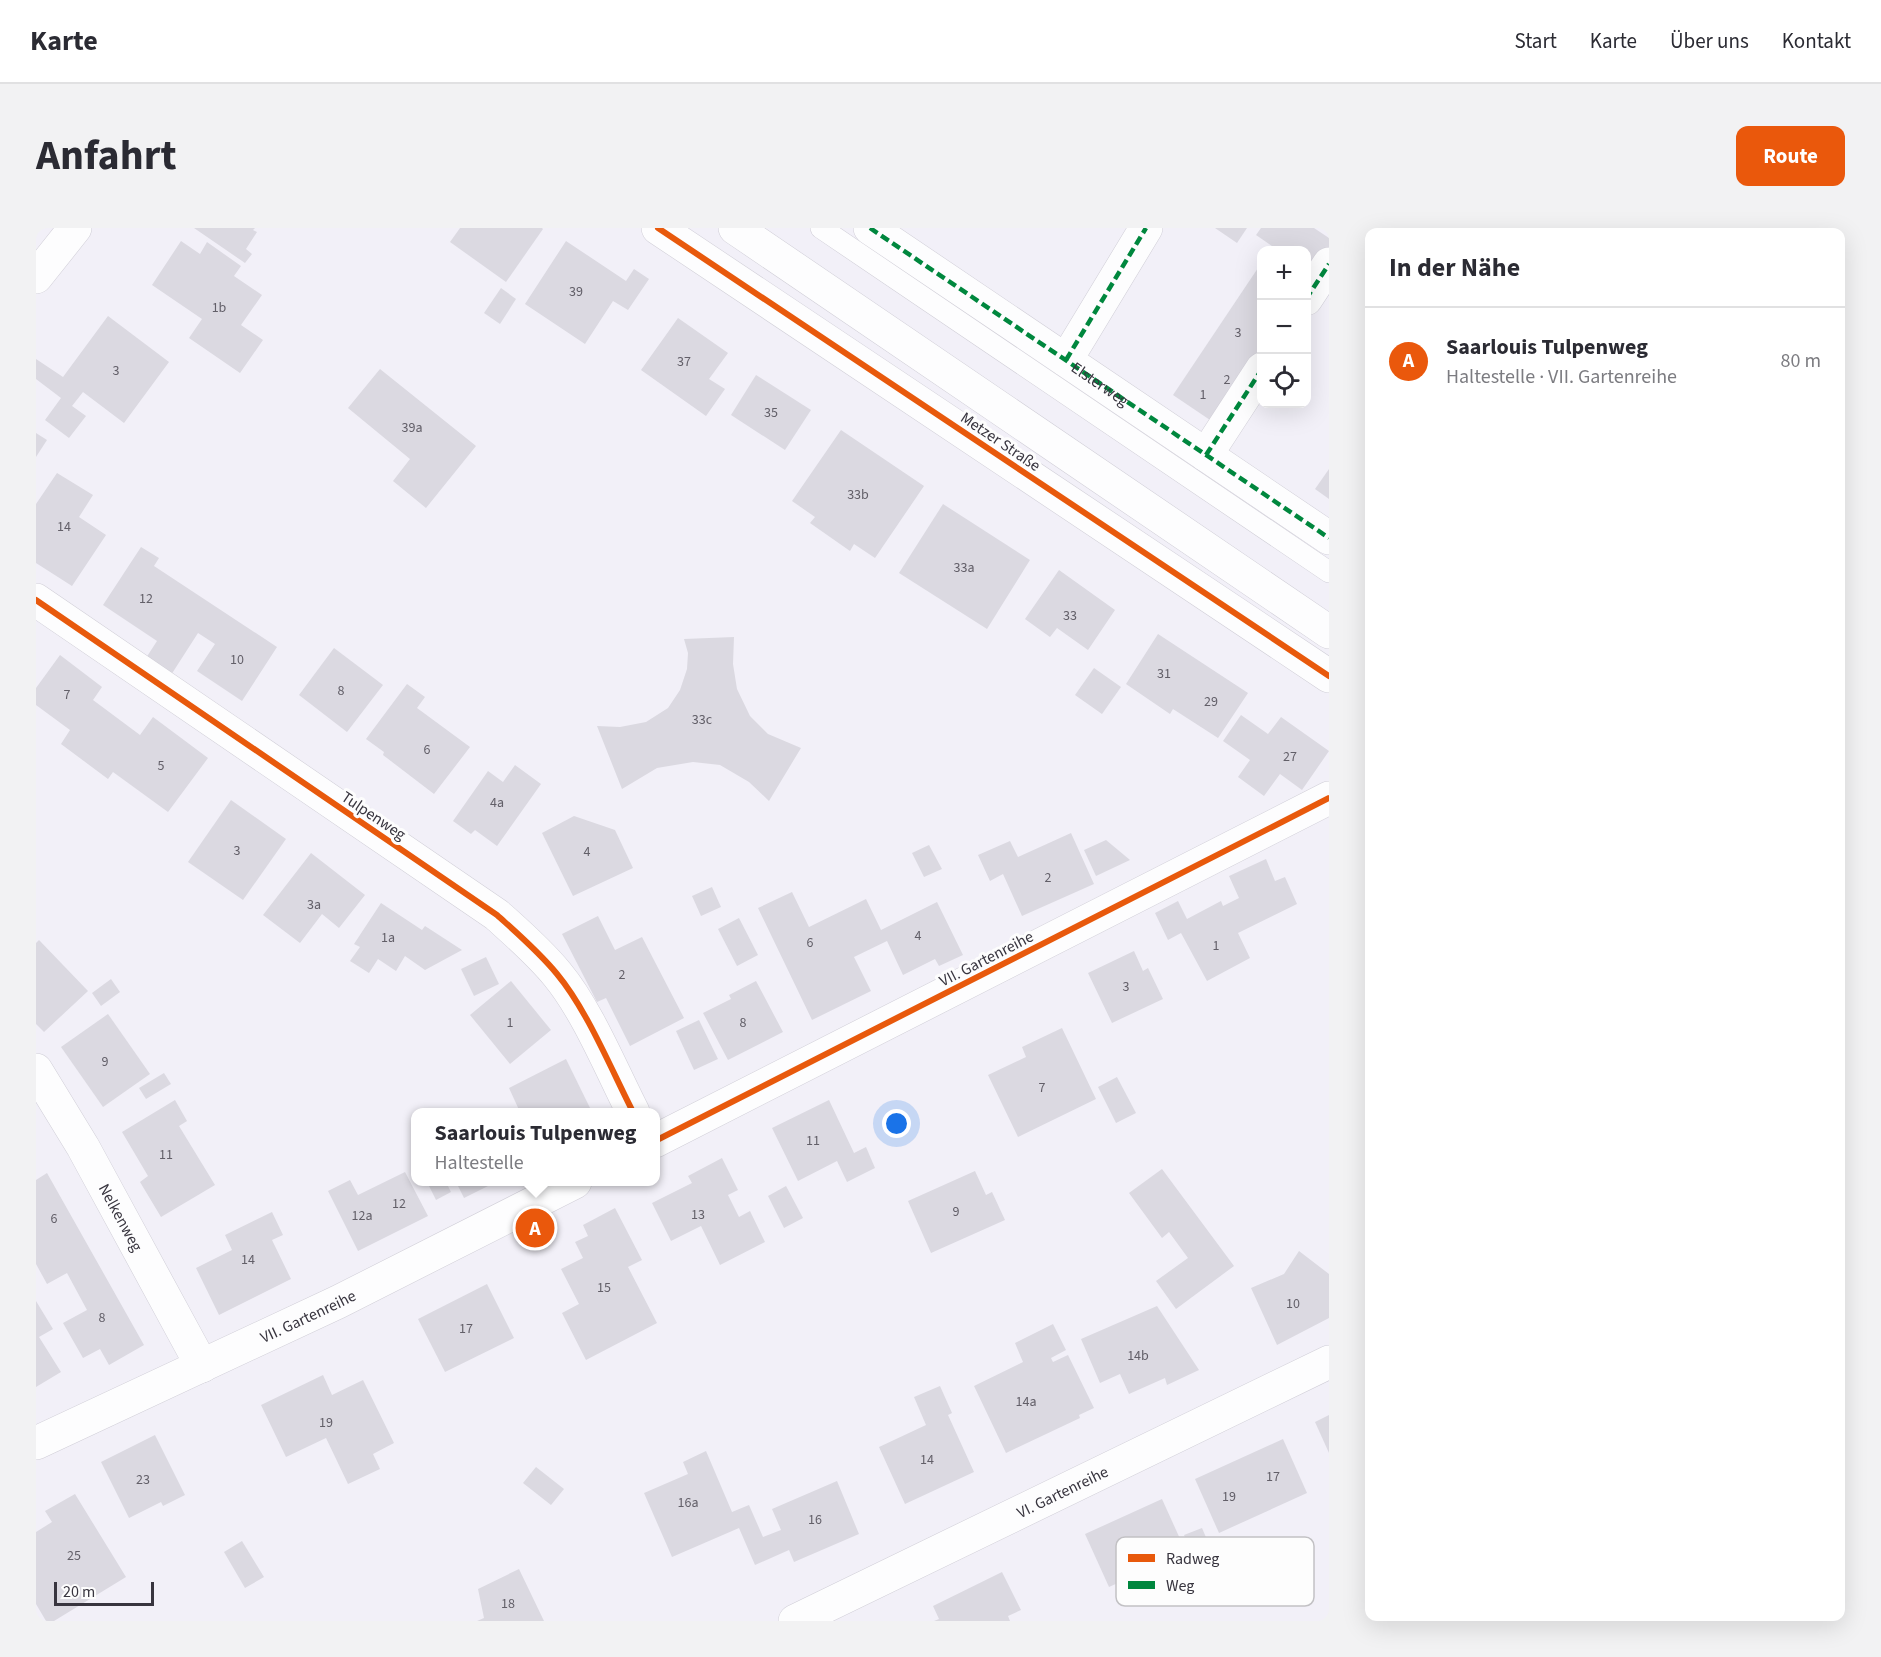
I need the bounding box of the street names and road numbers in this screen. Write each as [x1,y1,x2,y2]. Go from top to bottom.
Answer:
street label: Elsterweg [1067,357,1133,412]
street label: Metzer Straße [956,407,1045,477]
street label: Tulpenweg [337,786,410,845]
street label: VII. Gartenreihe [936,926,1037,992]
street label: Nelkenweg [93,1180,148,1255]
street label: VII. Gartenreihe [257,1285,360,1349]
street label: VI. Gartenreihe [1013,1461,1112,1524]

